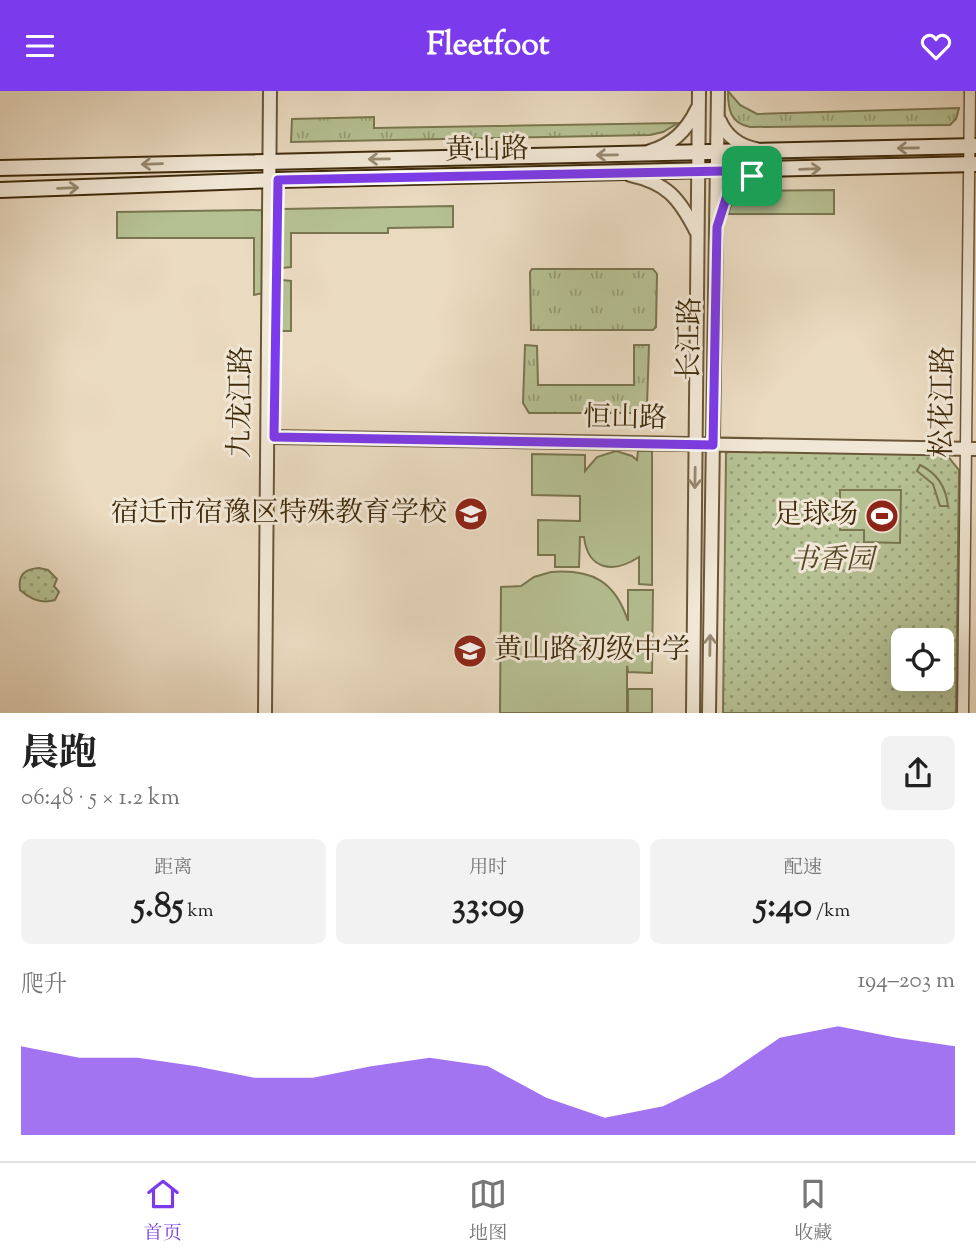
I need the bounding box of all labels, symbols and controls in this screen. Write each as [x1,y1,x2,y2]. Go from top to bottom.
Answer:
text: Fleetfoot [426,23,550,69]
icon: menu [21,27,59,65]
icon: heart [917,27,955,65]
street label: 黄山路 [445,130,529,172]
one-way arrow [897,141,920,155]
pin [722,146,782,206]
one-way arrow [596,148,619,161]
one-way arrow [368,152,391,165]
one-way arrow [141,157,164,170]
icon: arrive [733,157,771,195]
one-way arrow [798,162,821,175]
one-way arrow [56,181,79,194]
street label: 长江路 [670,297,712,381]
street label: 九龙江路 [221,346,263,458]
street label: 松花江路 [923,346,965,458]
street label: 恒山路 [583,398,667,440]
one-way arrow [688,466,702,489]
place label: 宿迁市宿豫区特殊教育学校 [111,494,447,534]
school or university icon: 宿迁市宿豫区特殊教育学校 [452,495,490,533]
place label: 足球场 [774,496,858,536]
sports icon: 足球场 [863,497,901,535]
park label: 书香园 [790,541,878,581]
map controls [891,628,954,691]
button: locate [891,628,954,691]
place label: 黄山路初级中学 [494,631,690,671]
school or university icon: 黄山路初级中学 [451,632,489,670]
one-way arrow [704,634,717,657]
text: 晨跑 [21,729,97,783]
button: share [881,736,955,810]
text: 06:48 · 5 × 1.2 km [21,782,180,815]
text: 距离 [154,855,192,882]
text: 用时 [469,855,507,882]
text: 配速 [784,855,822,882]
text: 5.85 [133,882,183,933]
text: 33:09 [452,882,524,933]
text: 5:40 [755,882,812,933]
text: km [183,898,214,925]
text: /km [812,898,850,925]
text: 194–203 m [857,965,955,998]
text: 爬升 [21,969,67,1002]
tab: 首页 [144,1175,182,1248]
tab: 地图 [469,1175,507,1248]
tab: 收藏 [794,1175,832,1248]

